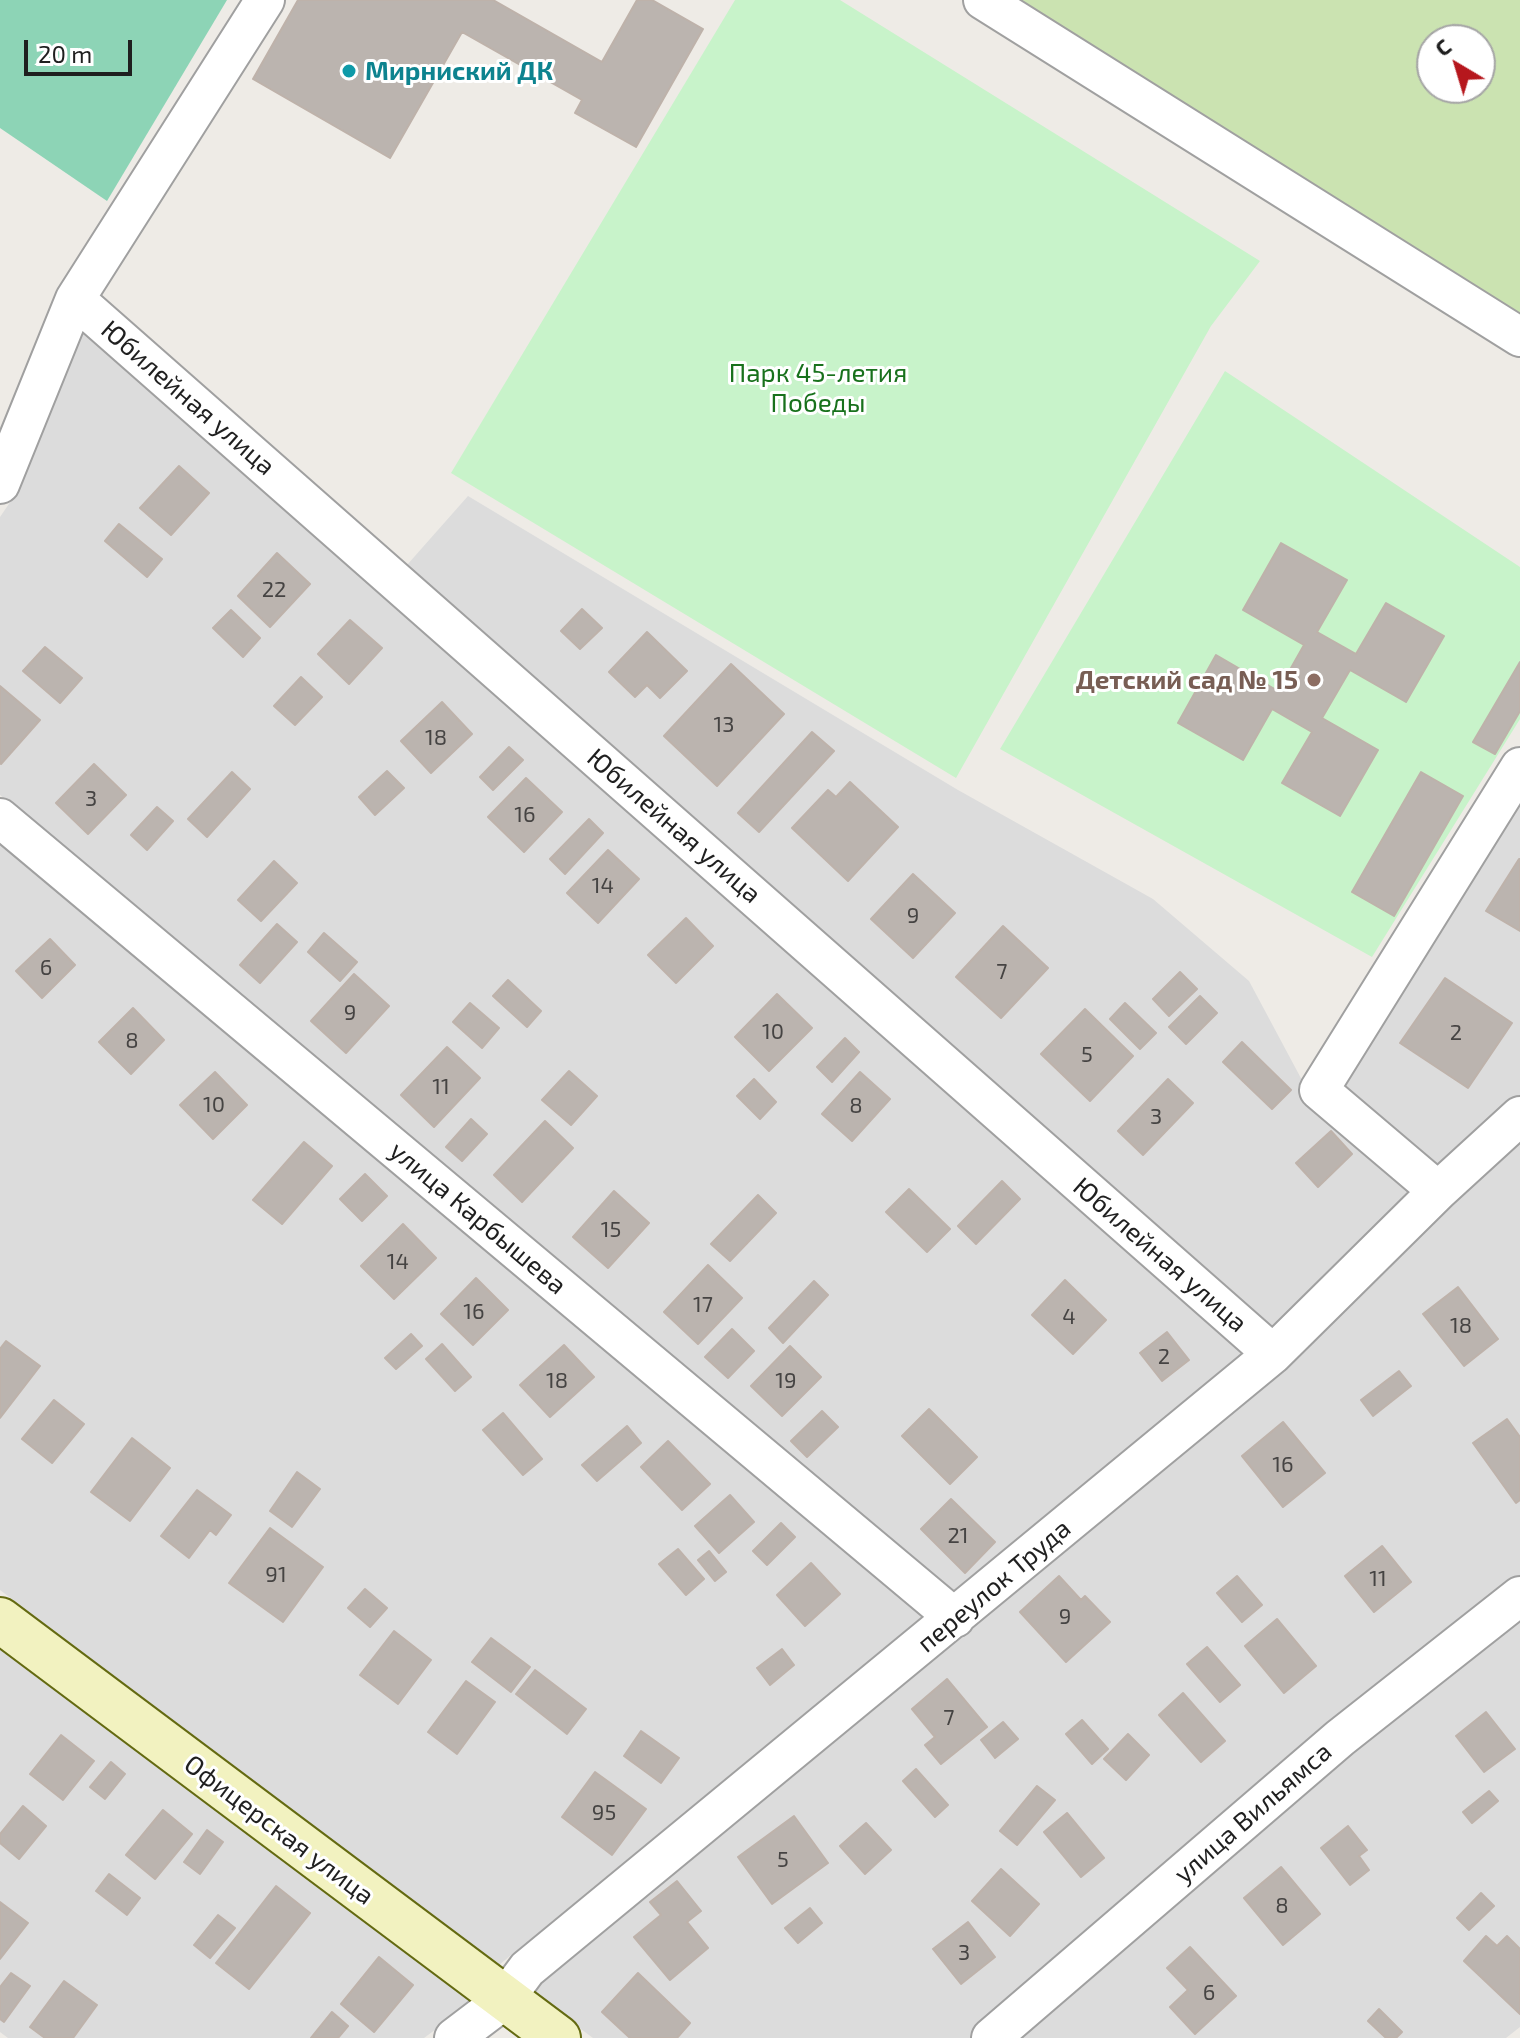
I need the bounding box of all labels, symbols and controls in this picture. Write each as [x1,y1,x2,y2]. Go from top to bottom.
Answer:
scale bar [28,24,136,74]
north arrow [1416,24,1496,104]
text: С [1429,32,1456,61]
text: 20 m [38,39,92,68]
place label: Мирниский ДК [365,55,553,87]
marker: Мирниский ДК [340,62,358,80]
street label: Юбилейная улица [95,314,281,482]
park label: Парк 45-летия Победы [729,357,907,418]
house number: 22 [262,577,286,603]
place label: Детский сад № 15 [1076,664,1298,696]
marker: Детский сад № 15 [1305,671,1323,689]
house number: 13 [714,712,734,738]
house number: 18 [425,725,447,751]
street label: Юбилейная улица [581,742,767,910]
house number: 3 [85,786,97,812]
house number: 16 [514,802,536,828]
house number: 14 [592,873,614,899]
house number: 9 [907,903,919,929]
house number: 6 [40,955,52,981]
house number: 7 [996,959,1008,985]
house number: 9 [344,1000,356,1026]
house number: 10 [762,1019,784,1045]
house number: 2 [1450,1020,1462,1046]
house number: 8 [125,1028,139,1054]
house number: 5 [1081,1042,1093,1068]
house number: 11 [432,1074,450,1100]
house number: 10 [203,1092,225,1118]
house number: 8 [849,1093,863,1119]
house number: 3 [1150,1104,1162,1130]
street label: улица Карбышева [383,1135,573,1301]
street label: Юбилейная улица [1067,1171,1253,1339]
house number: 15 [601,1217,621,1243]
house number: 14 [387,1249,409,1275]
house number: 17 [693,1292,713,1318]
house number: 16 [463,1299,485,1325]
house number: 4 [1062,1304,1076,1330]
house number: 18 [1450,1313,1472,1339]
house number: 2 [1158,1344,1170,1370]
house number: 18 [546,1368,568,1394]
house number: 19 [775,1368,797,1394]
house number: 16 [1272,1452,1294,1478]
street label: переулок Труда [911,1513,1077,1659]
house number: 21 [947,1523,969,1549]
house number: 91 [265,1562,287,1588]
house number: 11 [1369,1566,1387,1592]
house number: 9 [1059,1604,1071,1630]
house number: 7 [943,1705,955,1731]
street label: улица Вильямса [1168,1736,1338,1890]
street label: Офицерская улица [178,1748,380,1912]
house number: 95 [592,1800,616,1826]
house number: 5 [777,1847,789,1873]
house number: 8 [1275,1893,1289,1919]
house number: 3 [958,1940,970,1966]
house number: 6 [1203,1980,1215,2006]

